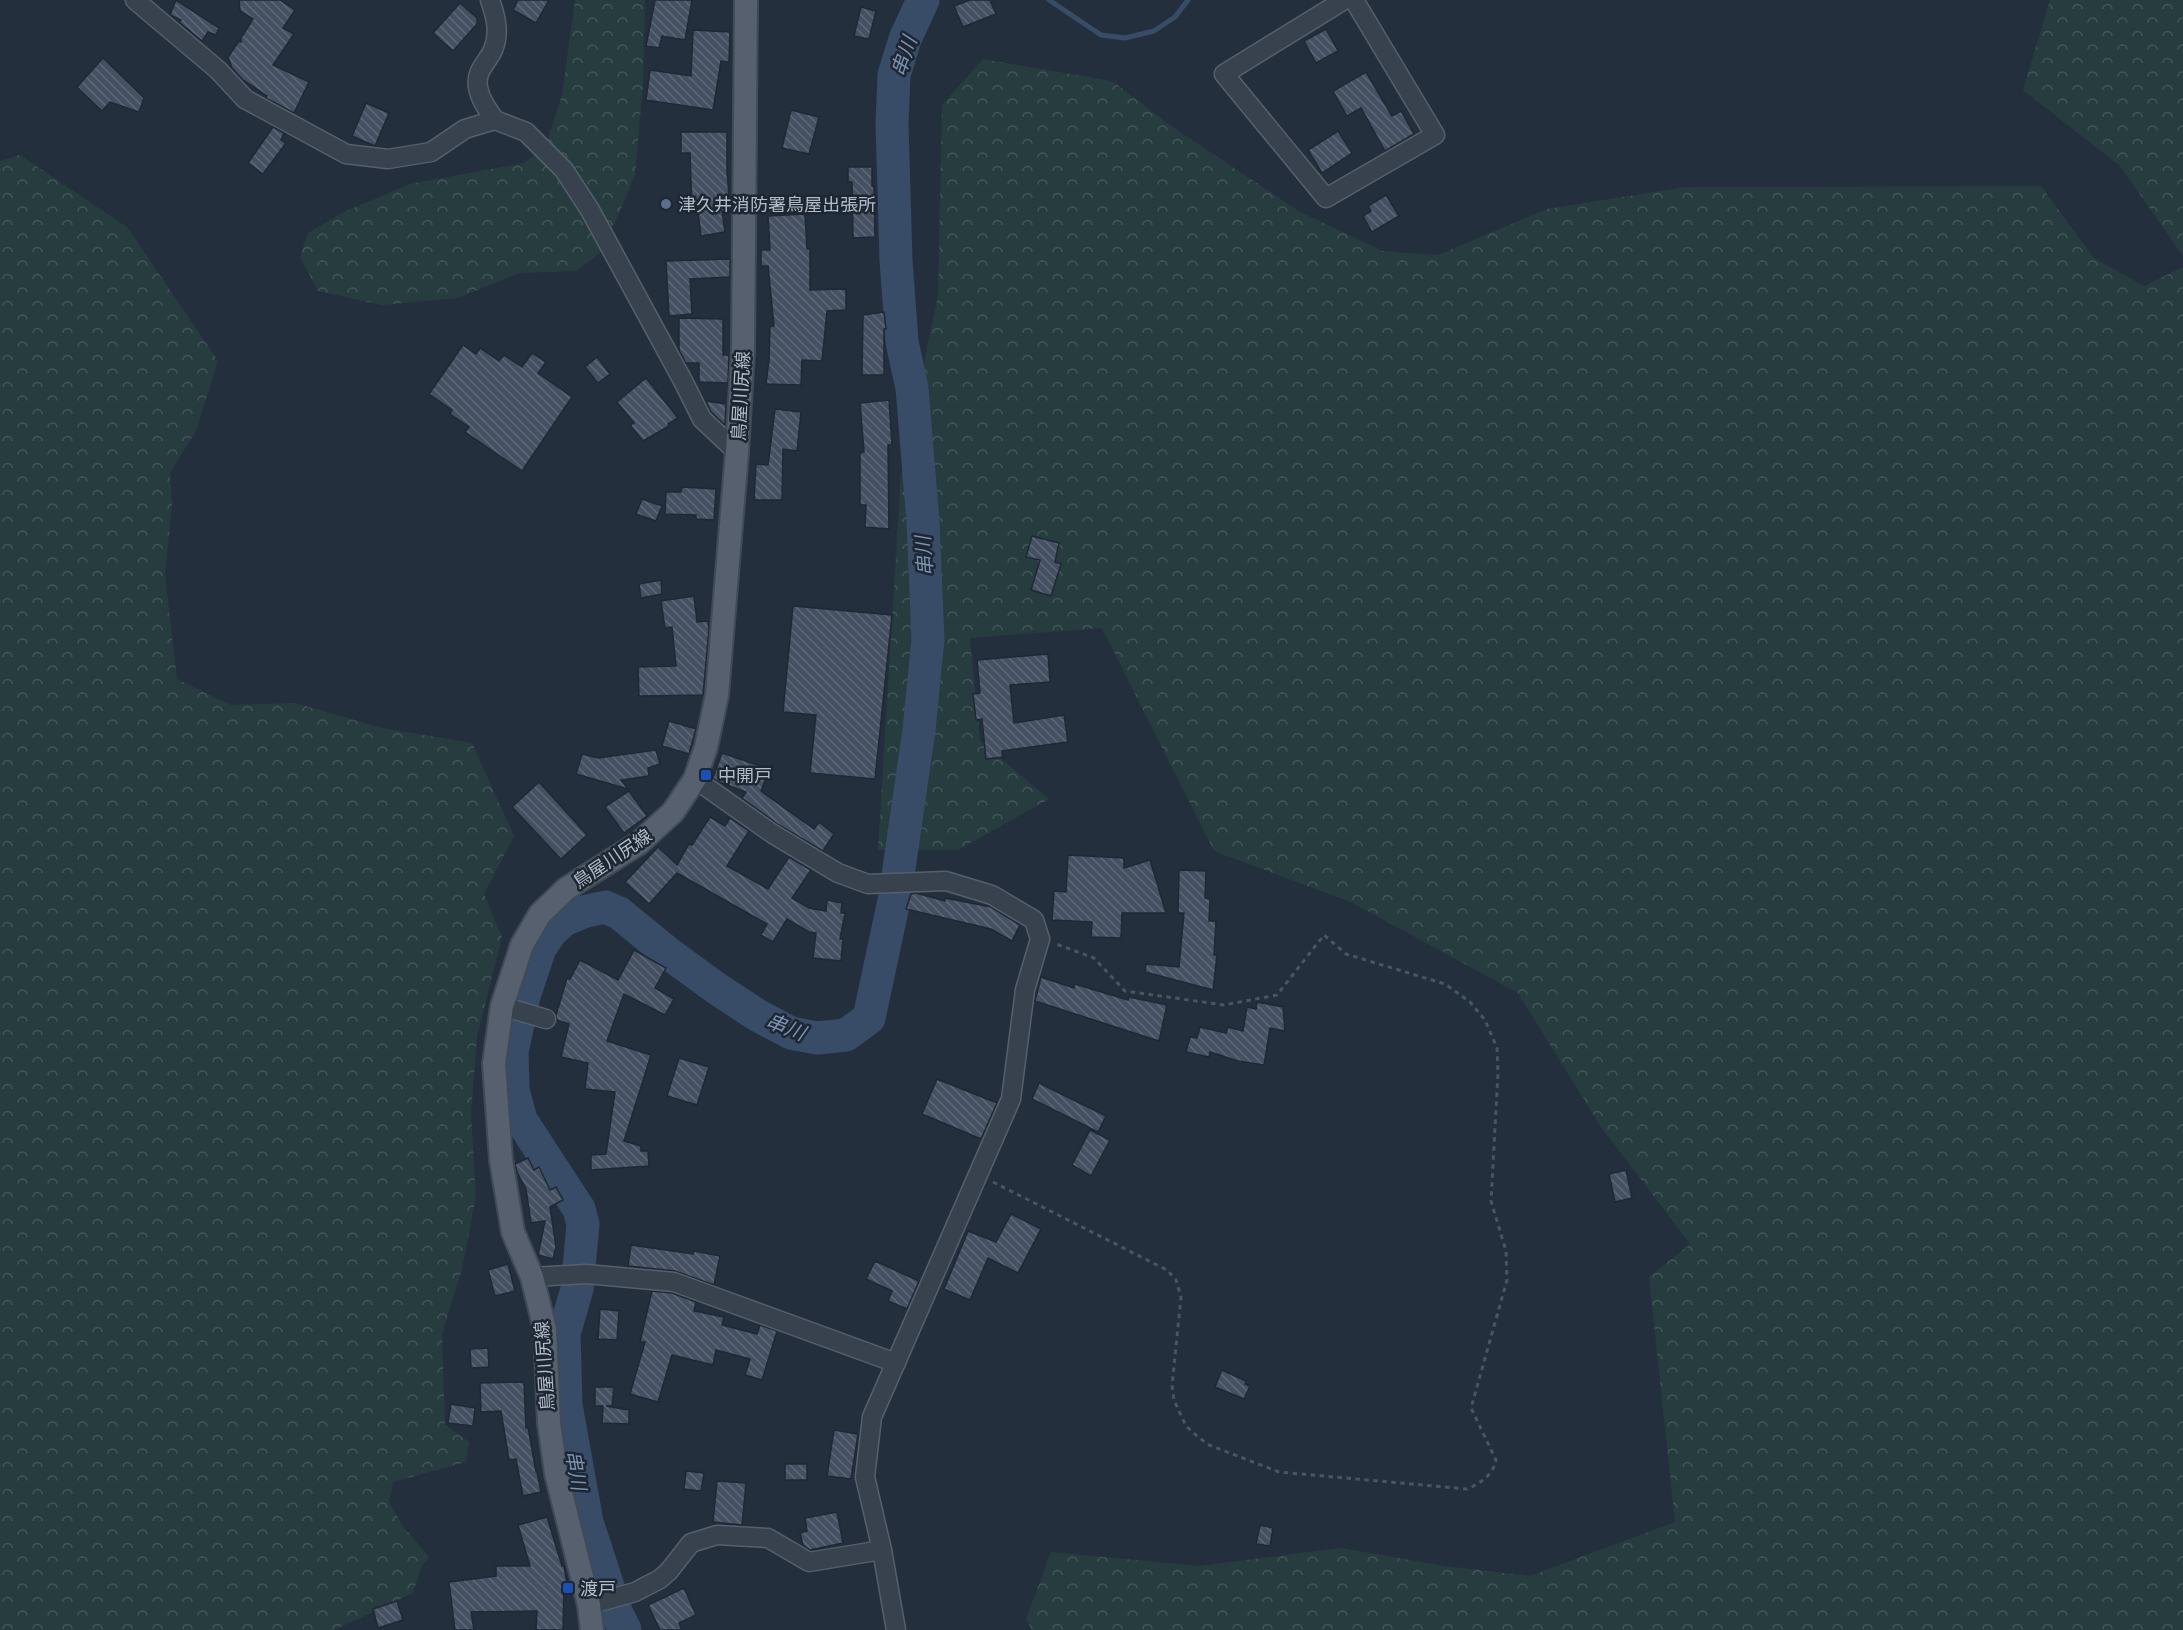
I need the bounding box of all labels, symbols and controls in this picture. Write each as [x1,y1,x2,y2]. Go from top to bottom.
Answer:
water label: 串川 [885,31,922,79]
place label: 津久井消防署鳥屋出張所 [678,193,876,215]
marker: 津久井消防署鳥屋出張所 [659,197,673,211]
street label: 鳥屋川尻線 [727,350,753,442]
water label: 串川 [909,533,936,577]
place label: 中開戸 [718,764,772,786]
marker: 中開戸 [699,768,713,782]
street label: 鳥屋川尻線 [569,824,655,892]
water label: 串川 [763,1008,811,1045]
street label: 鳥屋川尻線 [530,1320,558,1412]
water label: 串川 [562,1448,593,1494]
place label: 渡戸 [580,1577,616,1599]
marker: 渡戸 [561,1581,575,1595]

